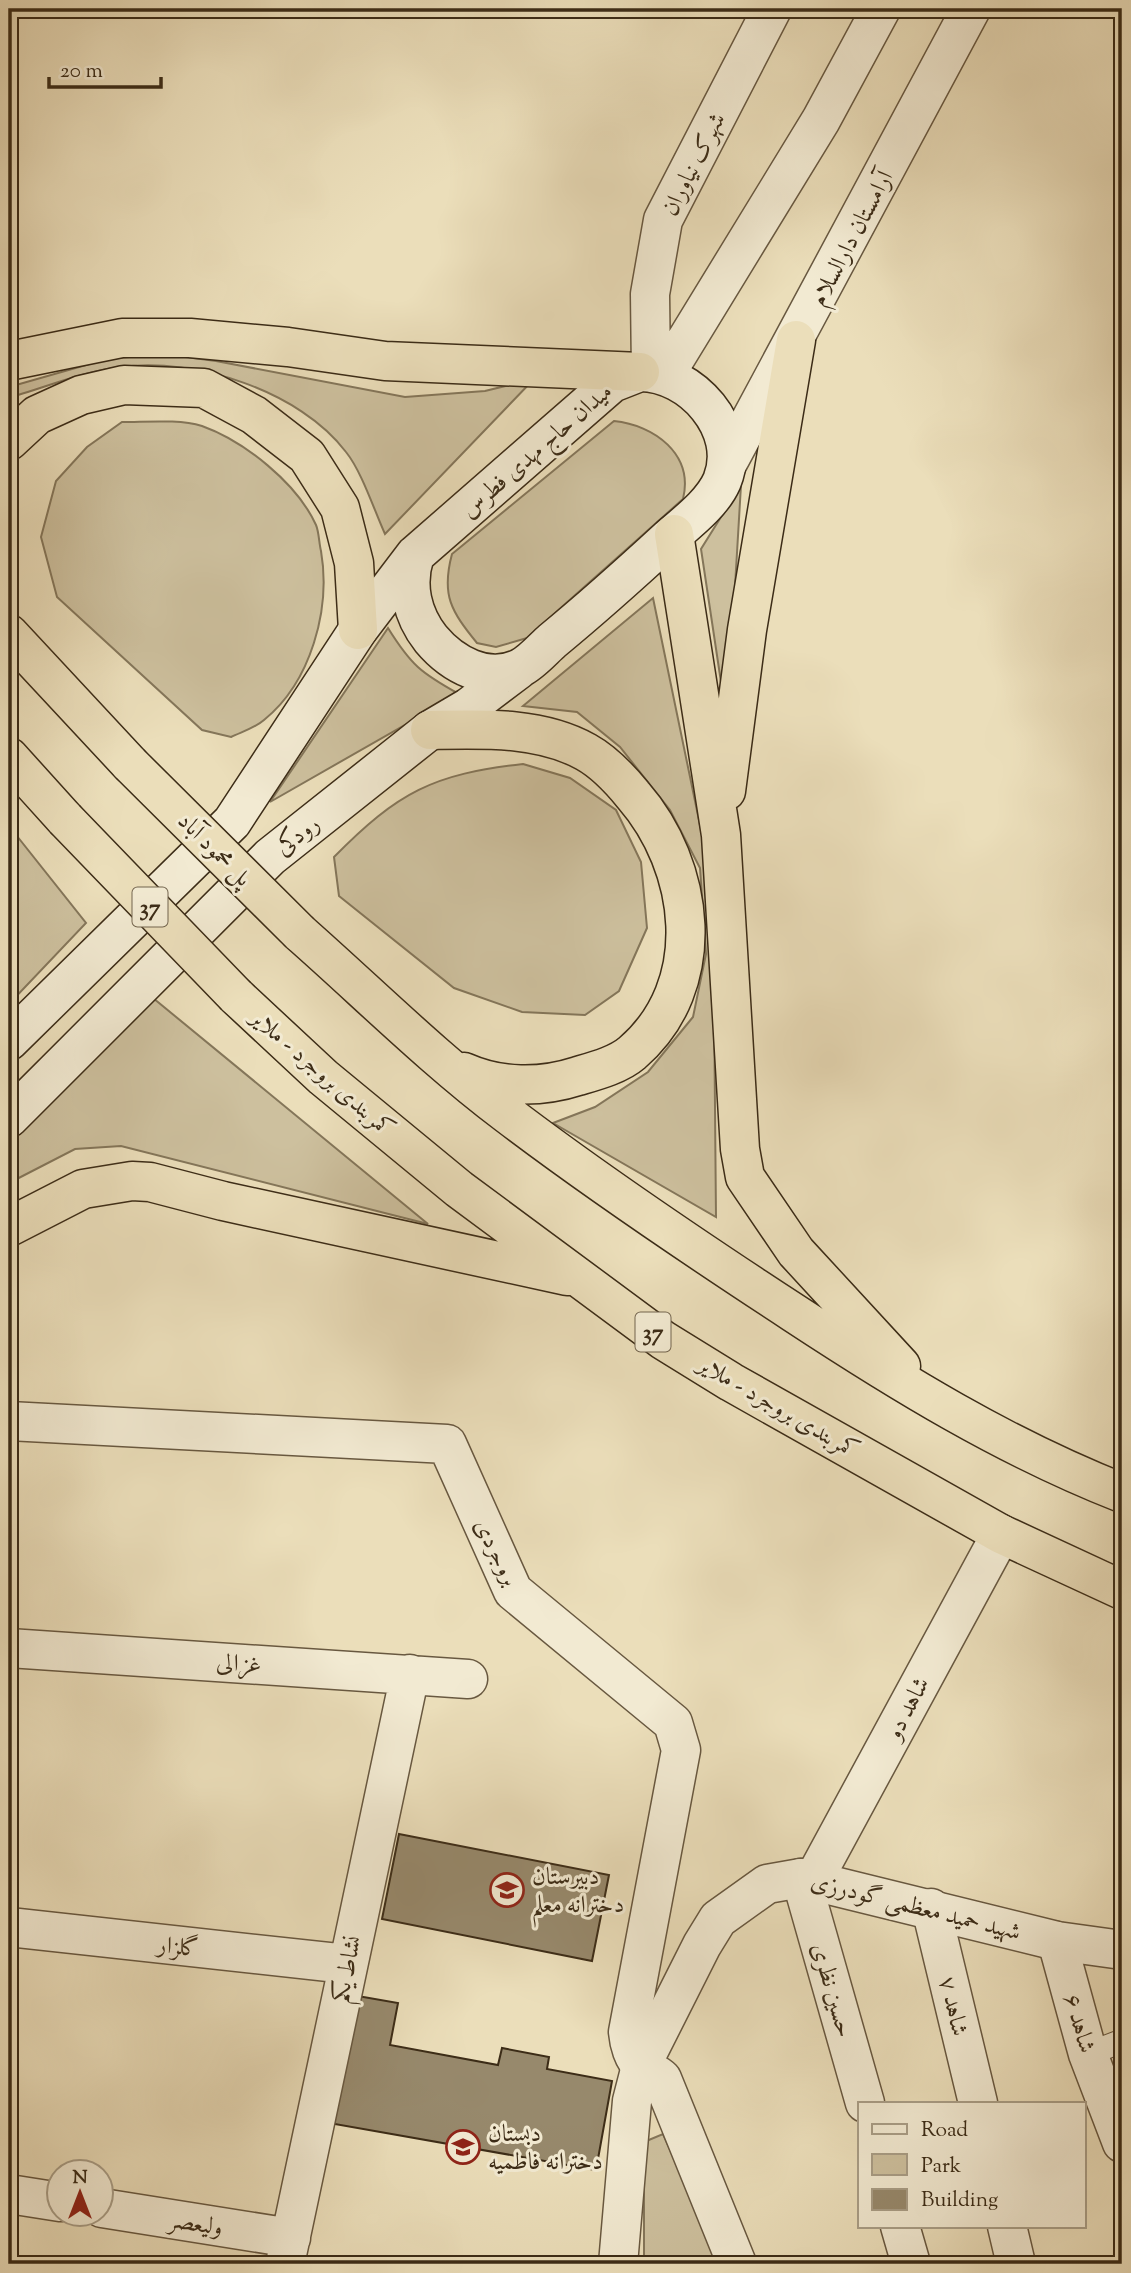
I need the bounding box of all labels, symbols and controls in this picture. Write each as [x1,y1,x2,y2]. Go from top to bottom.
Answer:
scale bar [49,46,161,90]
text: 20 m [60,57,103,87]
street label: شهرک نیاوران [654,107,735,223]
street label: آرامستان دارالسلام [803,163,906,314]
street label: میدان حاج مهدی فطرس [454,376,622,529]
street label: پل محمود آباد [169,806,259,896]
street label: رودکی [269,808,328,865]
road number: 37 [132,888,168,926]
street label: کمربندی بروجرد - ملایر [240,1000,401,1147]
road number: 37 [636,1312,670,1352]
street label: کمربندی بروجرد - ملایر [688,1347,865,1469]
street label: بروجردی [464,1513,526,1592]
street label: غزالی [215,1646,263,1684]
street label: شاهد دو [877,1671,939,1749]
place label: دبیرستان دخترانه معلم [532,1861,624,1928]
street label: شهید حمید معظمی گودرزی [807,1865,1024,1950]
school or university icon: دبیرستان دخترانه معلم [488,1871,526,1909]
street label: گلزار [153,1929,200,1967]
street label: نشاط یکم [324,1933,375,2007]
street label: حسین نظری [801,1939,861,2042]
street label: شاهد ۷ [929,1973,975,2040]
street label: شاهد ۶ [1053,1990,1103,2057]
legend [858,2102,1086,2228]
text: Road [921,2116,968,2146]
place label: دبستان دخترانه فاطمیه [488,2118,603,2180]
school or university icon: دبستان دخترانه فاطمیه [444,2128,482,2166]
text: Park [921,2152,962,2182]
north arrow [46,2158,116,2228]
text: N [72,2165,88,2192]
text: Building [921,2186,998,2216]
street label: ولیعصر [163,2203,225,2246]

